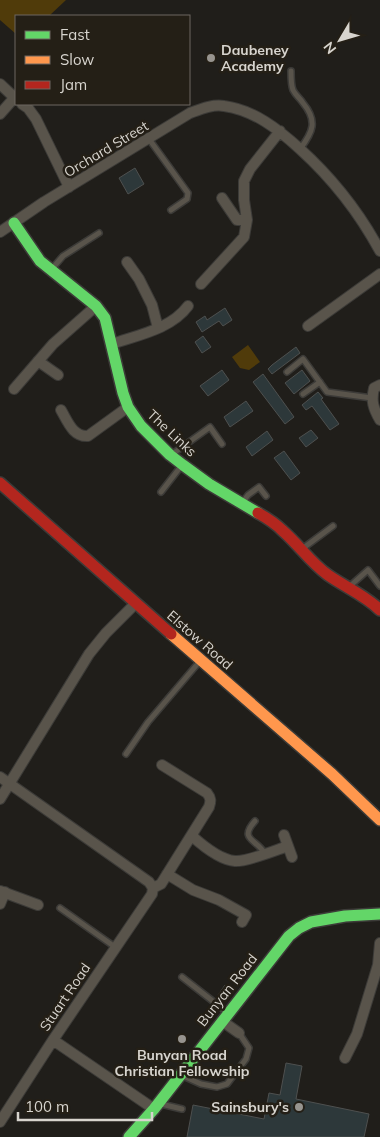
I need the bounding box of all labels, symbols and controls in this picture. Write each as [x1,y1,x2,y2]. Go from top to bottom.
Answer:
legend [15,15,190,105]
north arrow [315,15,365,65]
text: Fast [60,25,90,44]
text: N [319,38,340,58]
place label: Daubeney Academy [221,41,289,75]
text: Slow [60,50,94,69]
marker: Daubeney Academy [205,52,217,64]
text: Jam [60,75,87,94]
street label: Orchard Street [61,117,151,181]
street label: The Links [144,406,201,460]
street label: Elstow Road [163,607,237,673]
street label: Bunyan Road [193,950,261,1030]
street label: Stuart Road [36,959,94,1035]
marker: Bunyan Road Christian Fellowship [176,1033,188,1045]
place label: Bunyan Road Christian Fellowship [115,1046,250,1080]
scale bar [18,1090,151,1122]
text: 100 m [25,1097,69,1116]
place label: Sainsbury's [211,1098,289,1116]
marker: Sainsbury's [293,1101,305,1113]

